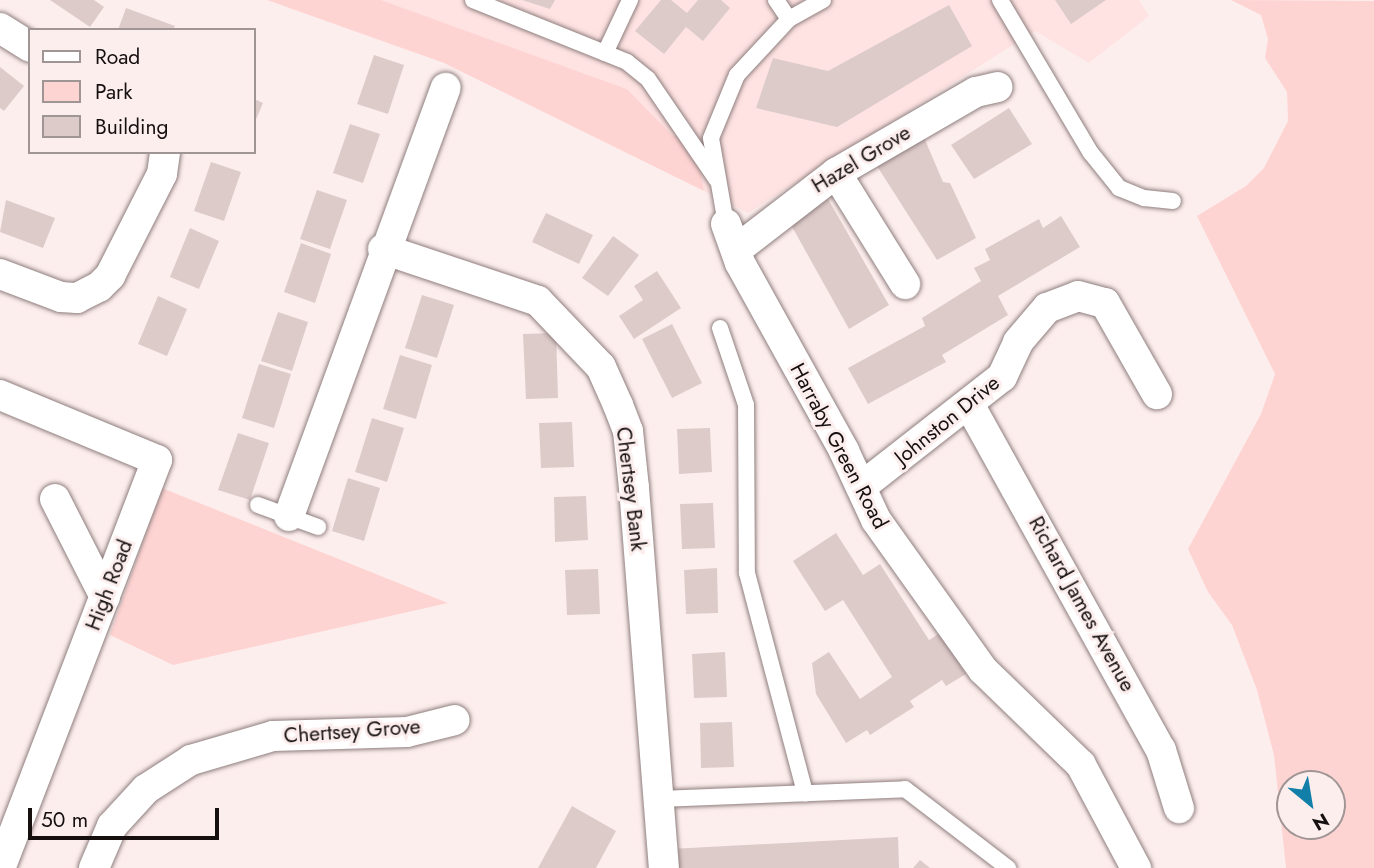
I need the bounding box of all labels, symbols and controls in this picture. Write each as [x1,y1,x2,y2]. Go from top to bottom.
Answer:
legend [28,28,256,154]
text: Road [95,42,140,72]
text: Park [95,77,132,107]
text: Building [95,112,168,142]
street label: Hazel Grove [807,120,915,198]
street label: Harraby Green Road [785,359,893,533]
street label: Johnston Drive [890,370,1004,470]
street label: Chertsey Bank [611,425,651,553]
street label: Richard James Avenue [1023,512,1141,696]
street label: High Road [80,536,138,634]
street label: Chertsey Grove [283,714,421,748]
north arrow [1276,770,1346,840]
scale bar [32,794,222,838]
text: 50 m [41,805,88,835]
text: N [1307,806,1334,837]

